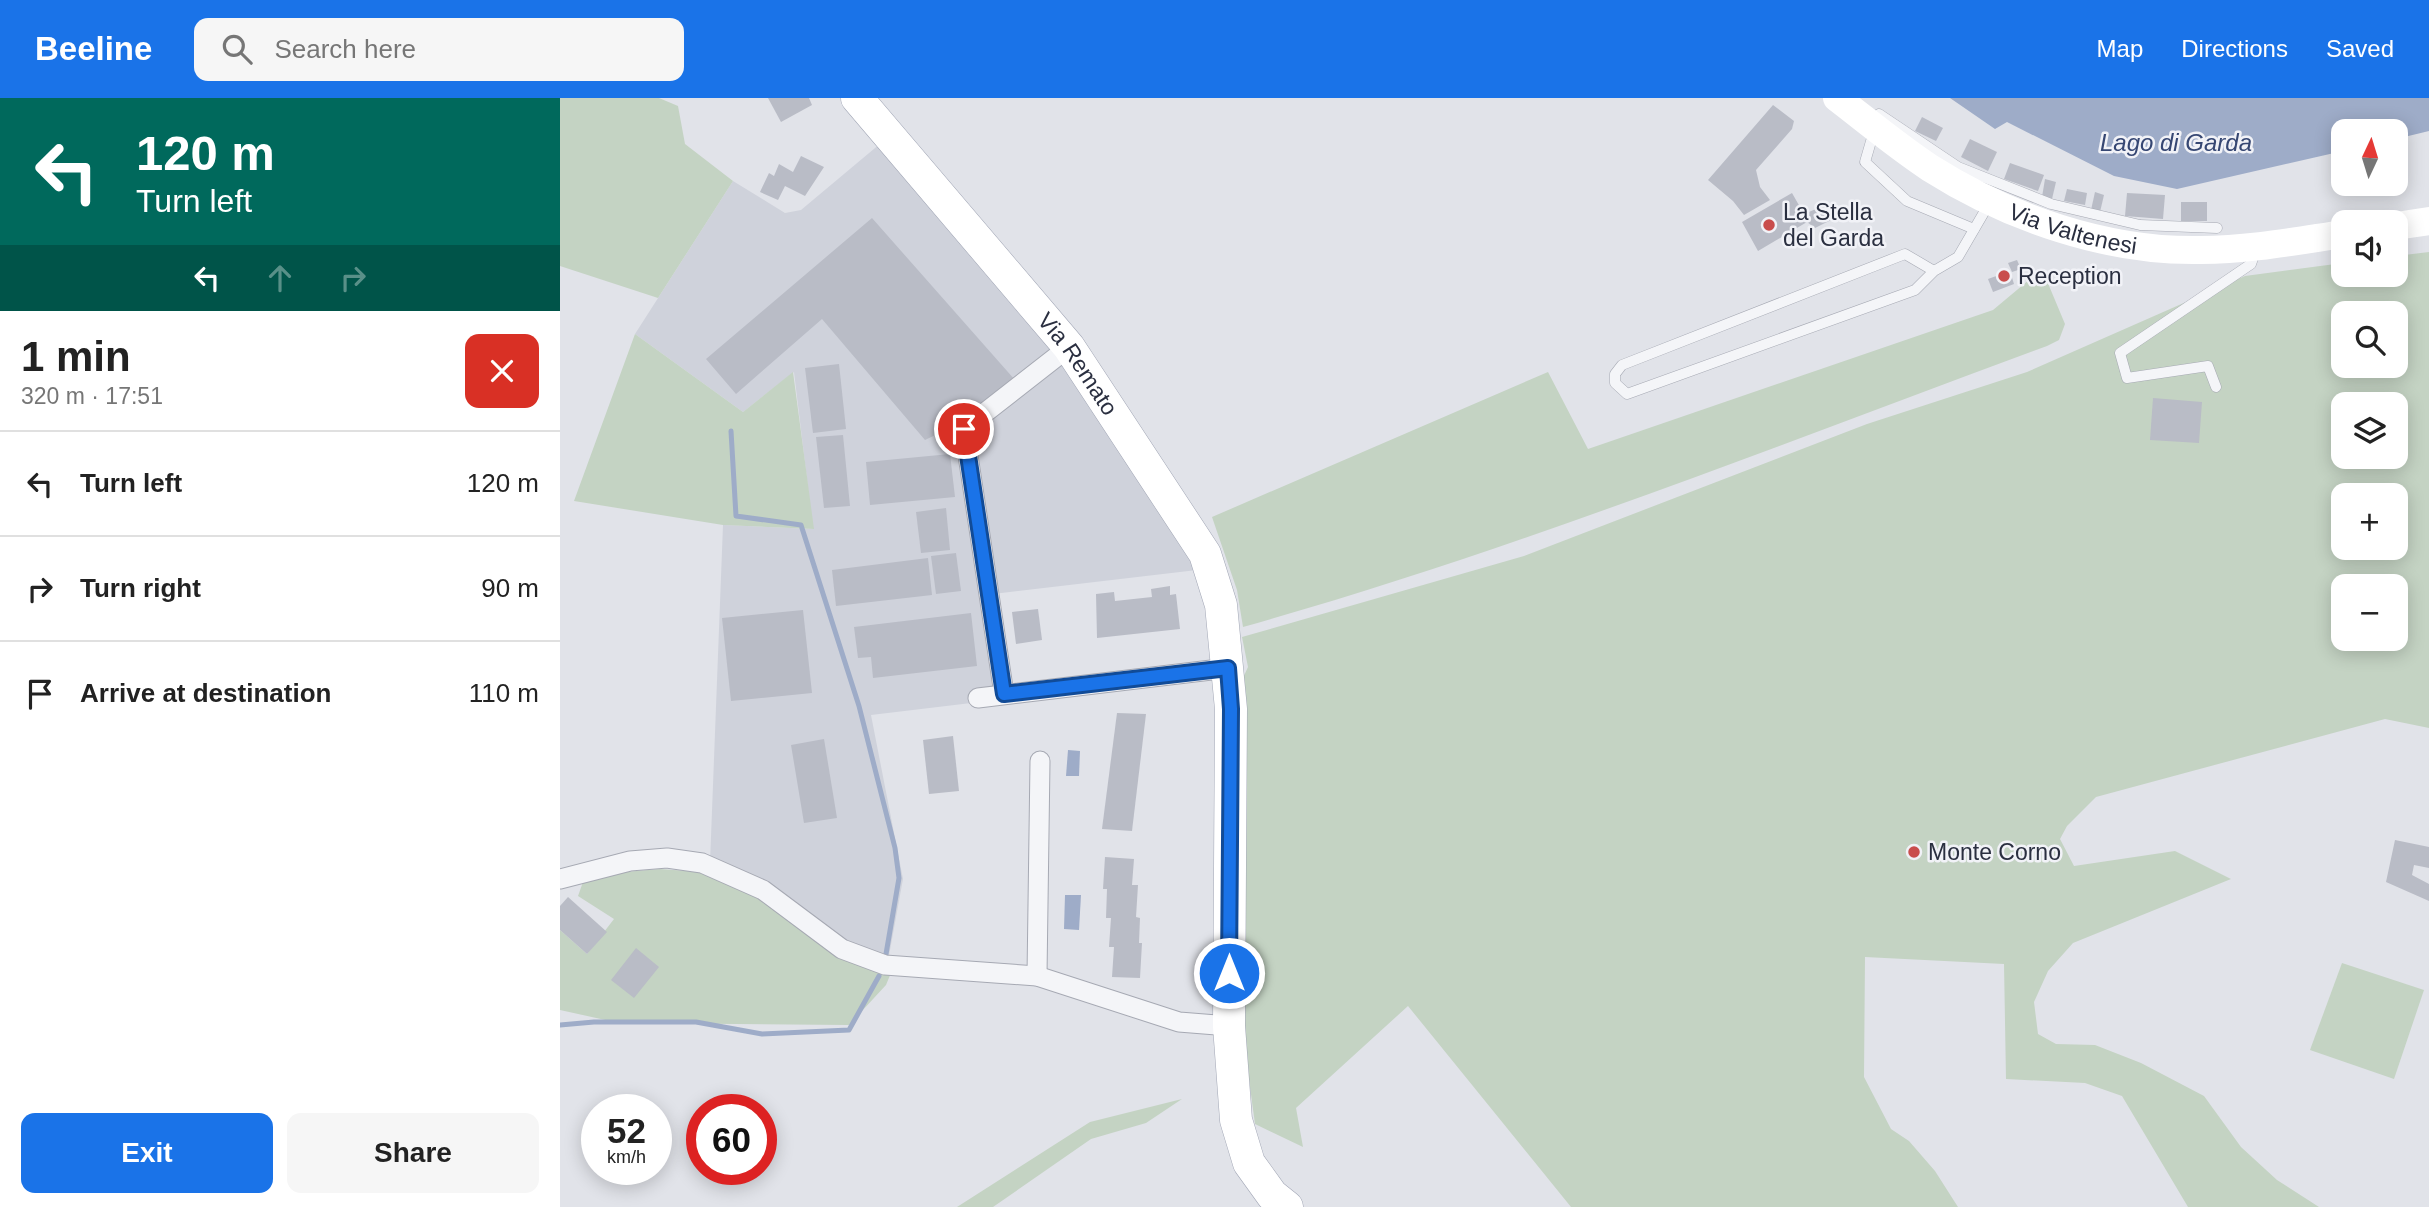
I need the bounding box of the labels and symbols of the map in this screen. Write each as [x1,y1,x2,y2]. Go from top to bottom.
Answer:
north arrow [2331,119,2408,196]
water label: Lago di Garda [2100,129,2252,156]
street label: Via Valtenesi [2005,198,2139,259]
place label: La Stella del Garda [1783,199,1884,251]
marker: La Stella del Garda [1761,217,1777,233]
place label: Reception [2018,263,2122,289]
marker: Reception [1996,268,2012,284]
street label: Via Remato [1033,307,1123,420]
pin [934,399,994,459]
place label: Monte Corno [1928,839,2061,865]
marker: Monte Corno [1906,844,1922,860]
position arrow [1192,936,1266,1010]
speed limit sign: 60 [686,1094,777,1185]

